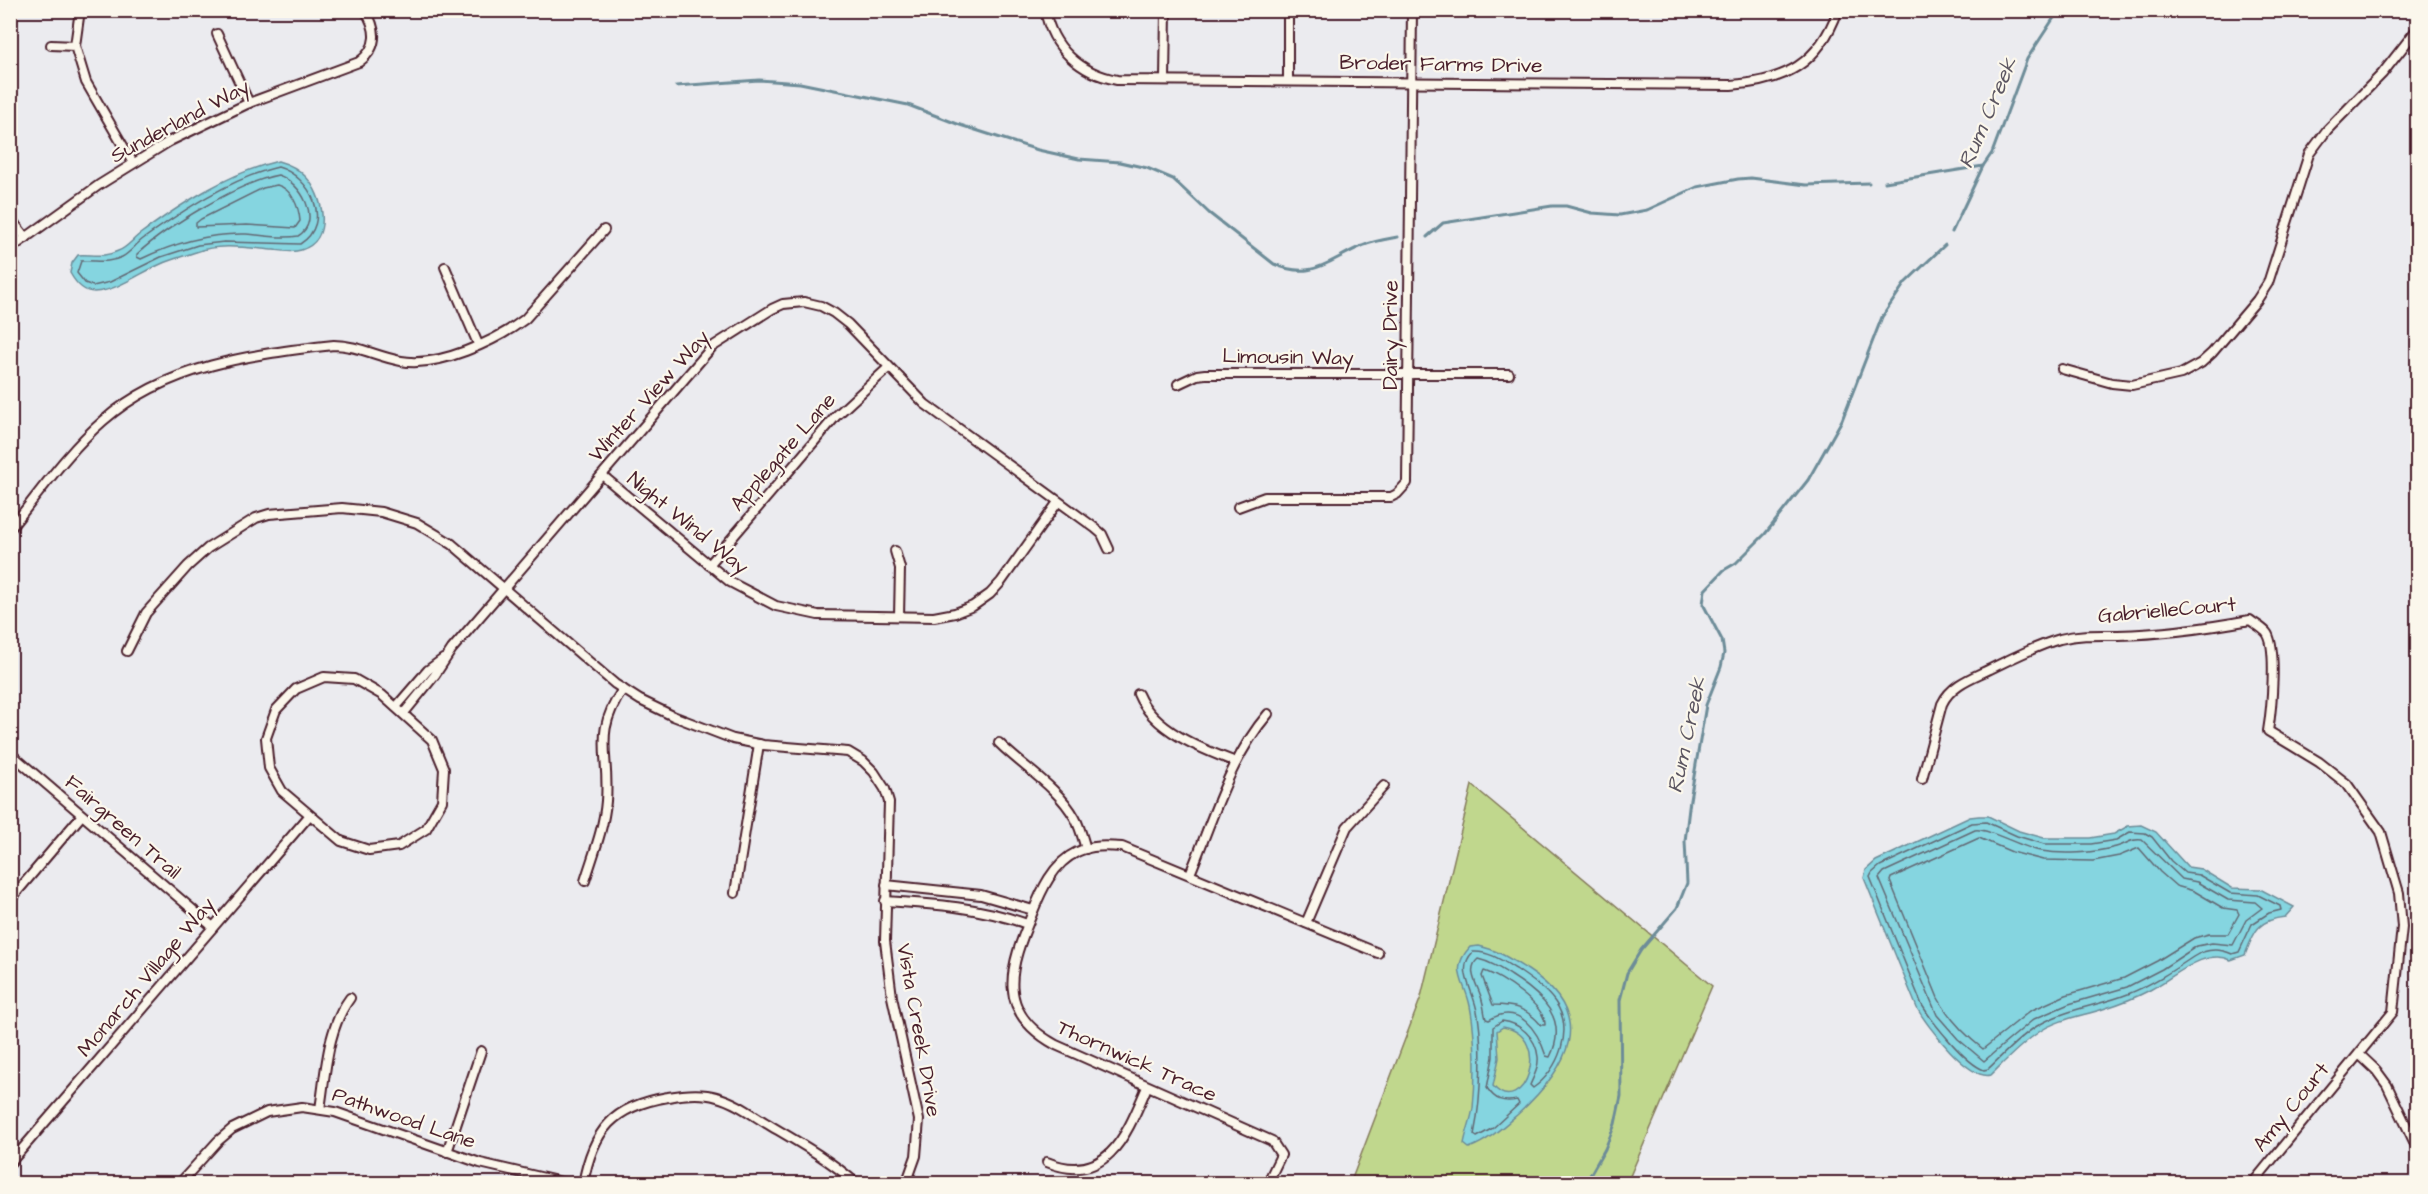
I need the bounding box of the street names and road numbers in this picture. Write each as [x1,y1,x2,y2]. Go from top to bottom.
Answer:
street label: Broder Farms Drive [1339,48,1543,80]
street label: Sunderland Way [105,72,256,172]
street label: Dairy Drive [1376,280,1407,390]
street label: Winter View Way [582,323,718,470]
street label: Limousin Way [1222,341,1354,375]
street label: Applegate Lane [723,387,844,519]
street label: Night Wind Way [620,465,755,583]
street label: GabrielleCourt [2097,589,2238,630]
street label: Fairgreen Trail [57,768,188,887]
street label: Monarch Village Way [71,891,223,1064]
street label: Vista Creek Drive [889,941,949,1119]
street label: Thornwick Trace [1052,1013,1222,1109]
street label: Amy Court [2246,1056,2338,1159]
street label: Pathwood Lane [328,1080,480,1156]

